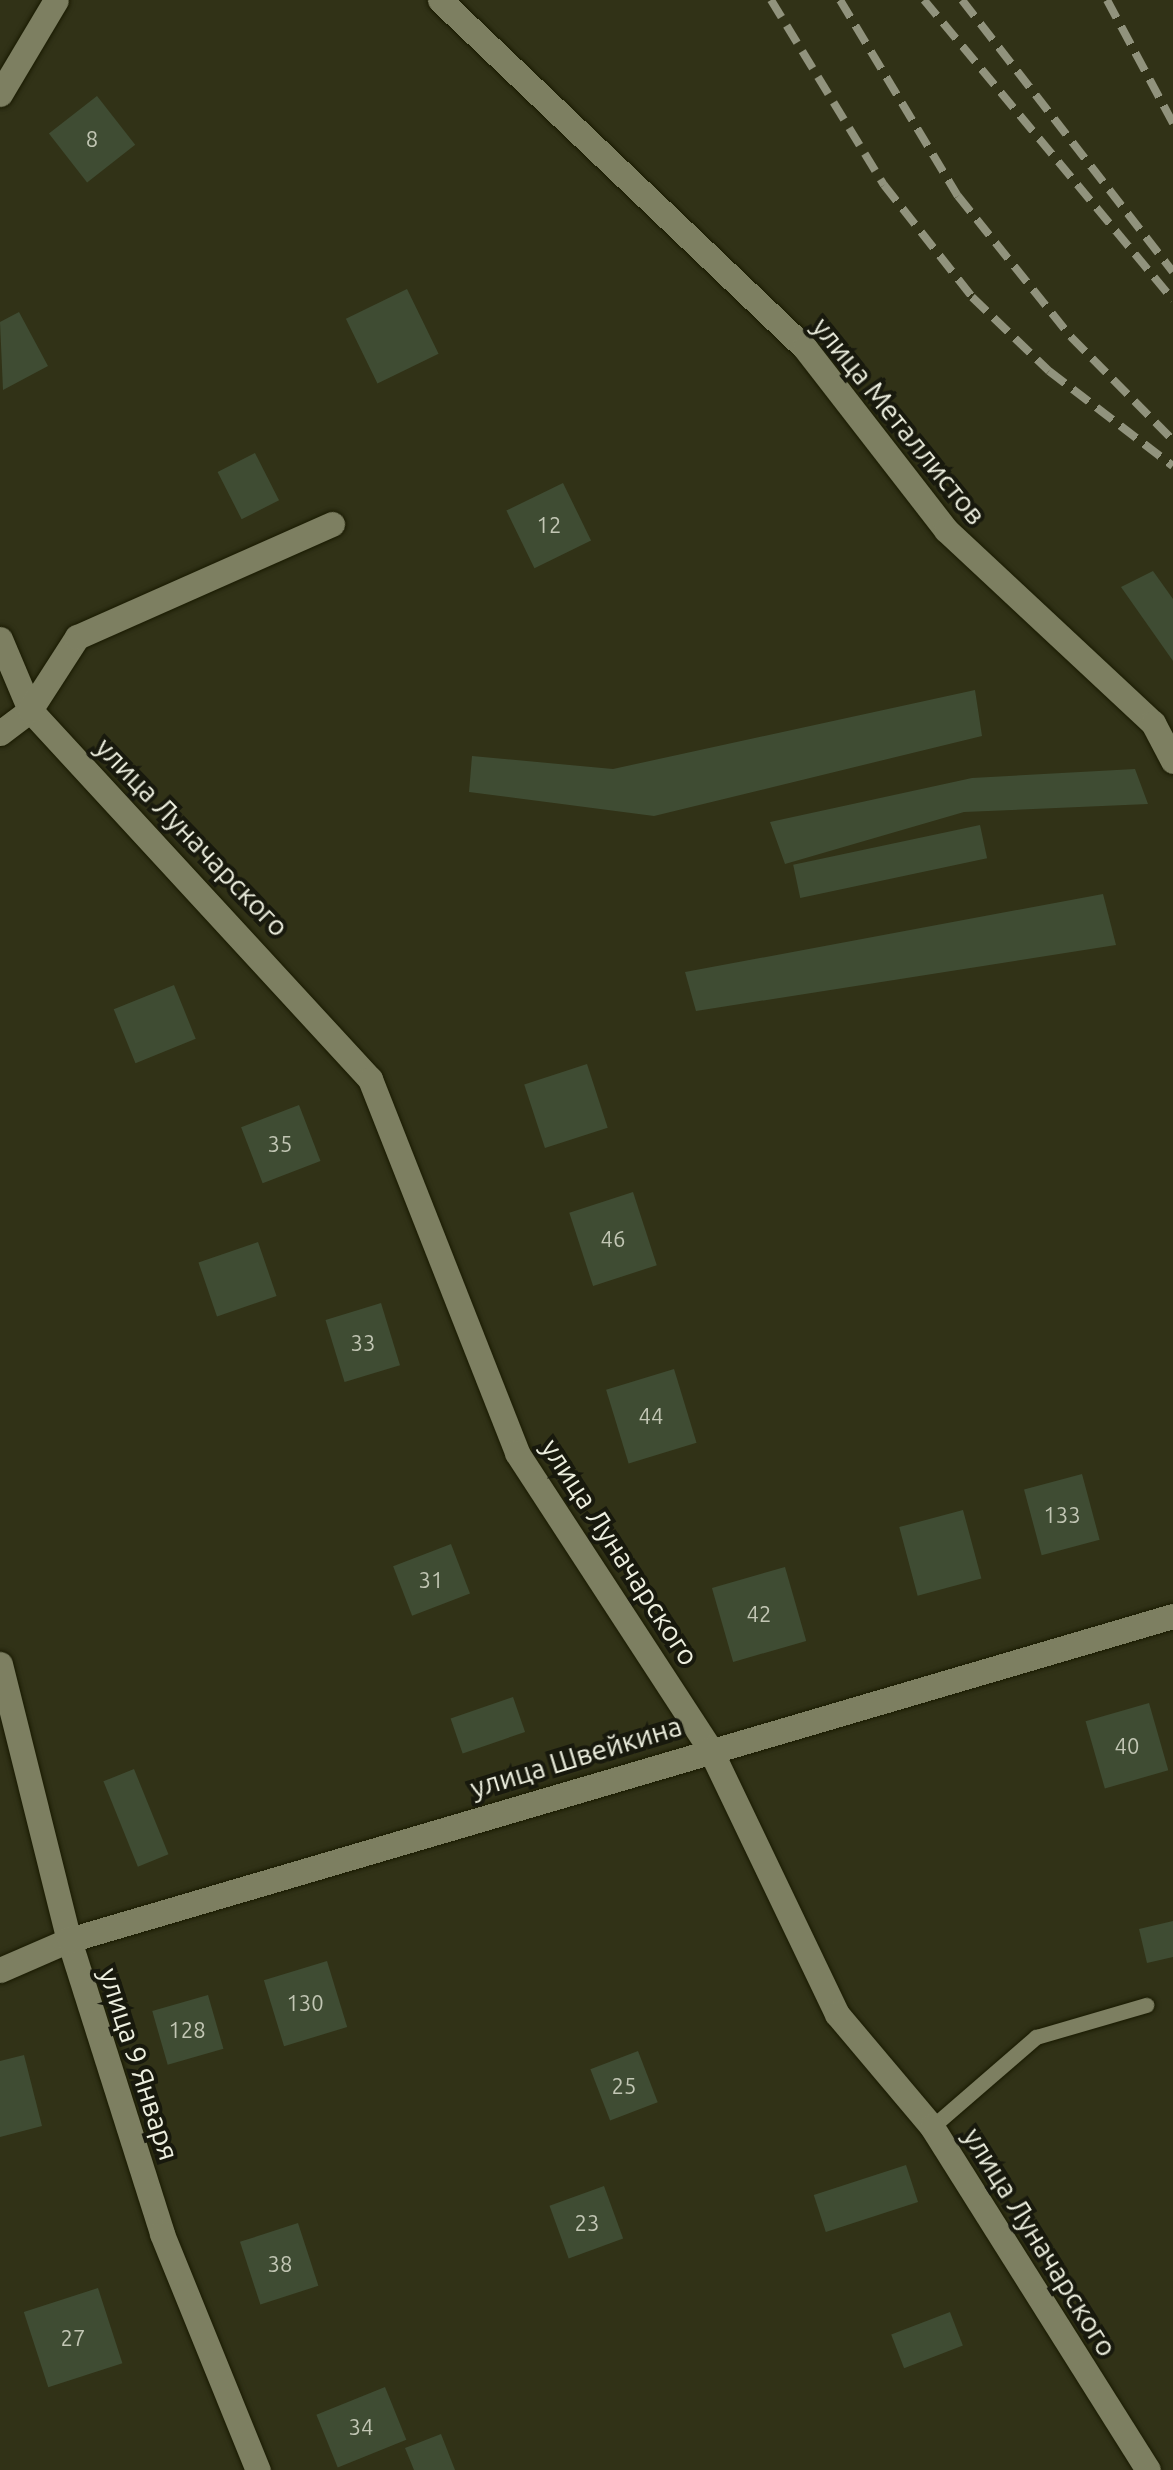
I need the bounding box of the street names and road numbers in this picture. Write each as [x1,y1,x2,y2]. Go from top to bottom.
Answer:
street label: улица Металлистов [805,311,993,531]
street label: улица Луначарского [89,731,295,943]
street label: улица Луначарского [534,1433,706,1671]
street label: улица Швейкина [466,1709,686,1805]
street label: улица 9 Января [92,1964,186,2164]
street label: улица Луначарского [956,2122,1124,2362]

